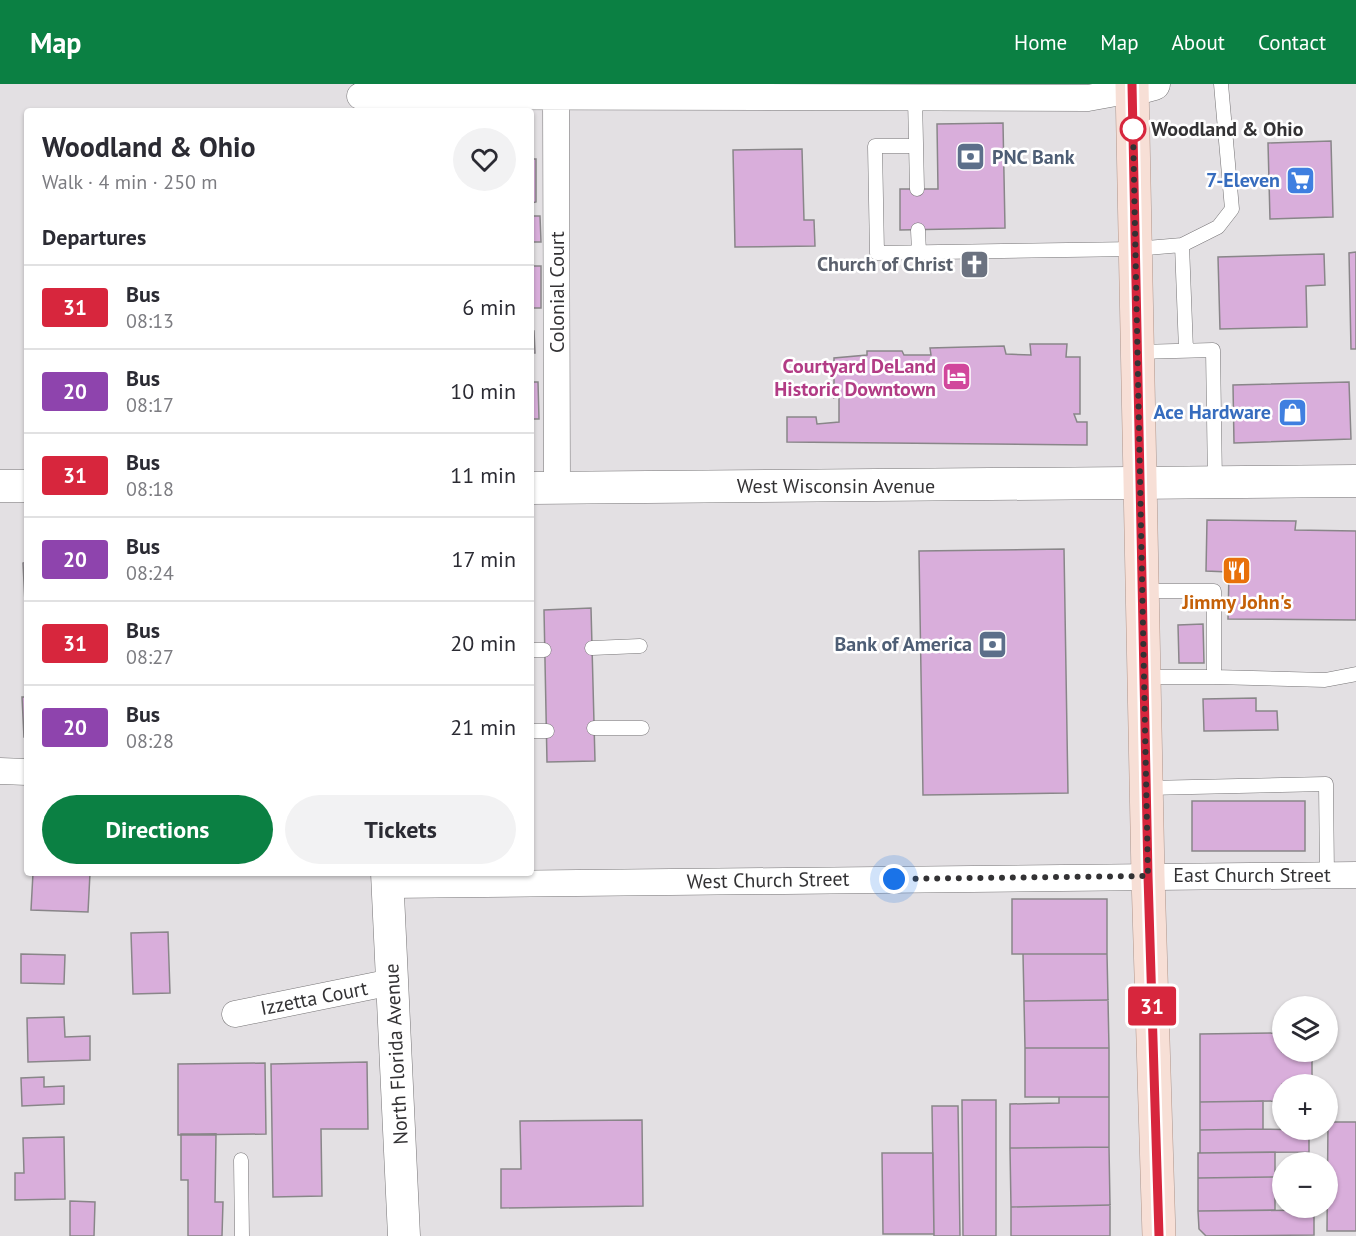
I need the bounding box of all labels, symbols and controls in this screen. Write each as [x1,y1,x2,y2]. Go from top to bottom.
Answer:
text: Map [30,24,81,61]
text: Home [1014,29,1067,56]
text: Map [1100,29,1139,56]
text: About [1172,29,1225,56]
text: Contact [1258,29,1326,56]
marker: Woodland & Ohio [1120,116,1146,142]
place label: Woodland & Ohio [1151,116,1304,142]
text: Woodland & Ohio [42,128,255,165]
button: heart [453,128,516,191]
bank icon: PNC Bank [955,141,987,173]
place label: PNC Bank [992,144,1075,170]
supermarket icon: 7-Eleven [1285,164,1317,196]
place label: 7-Eleven [1206,167,1280,193]
text: Walk · 4 min · 250 m [42,169,218,195]
text: Departures [42,223,146,251]
street label: Colonial Court [544,231,570,353]
church icon: Church of Christ [958,248,990,280]
place label: Church of Christ [817,251,953,277]
text: Bus [126,280,160,308]
text: 6 min [462,293,516,321]
text: 31 [63,294,87,321]
text: 08:13 [126,308,174,334]
place label: Courtyard DeLand Historic Downtown [774,353,936,402]
hotel icon: Courtyard DeLand Historic Downtown [941,361,973,393]
text: Bus [126,364,160,392]
text: 10 min [450,377,516,405]
text: 20 [63,378,87,405]
text: 08:17 [126,392,174,418]
shop icon: Ace Hardware [1276,396,1308,428]
place label: Ace Hardware [1153,399,1271,425]
text: Bus [126,448,160,476]
text: 11 min [450,461,516,489]
text: 31 [63,462,87,489]
street label: West Wisconsin Avenue [737,473,935,499]
text: 08:18 [126,476,174,502]
text: Bus [126,532,160,560]
text: 17 min [452,545,516,573]
text: 20 [63,546,87,573]
restaurant icon: Jimmy John's [1221,555,1253,587]
text: 08:24 [126,560,174,586]
place label: Jimmy John's [1181,589,1292,615]
text: Bus [126,616,160,644]
bank icon: Bank of America [977,628,1009,660]
text: 20 min [450,629,516,657]
text: 31 [63,630,87,657]
place label: Bank of America [835,631,972,657]
text: 08:27 [126,644,174,670]
text: Bus [126,700,160,728]
text: 21 min [450,713,516,741]
text: 20 [63,714,87,741]
text: 08:28 [126,728,174,754]
button: Directions [42,795,273,864]
button: Tickets [285,795,516,864]
street label: East Church Street [1173,862,1331,888]
your location [879,864,909,894]
street label: West Church Street [686,866,850,894]
street label: North Florida Avenue [378,963,414,1145]
street label: Izzetta Court [258,975,370,1021]
line badge: 31 [1125,986,1179,1026]
text: 31 [1140,993,1164,1020]
map controls [1272,996,1338,1218]
button: layers [1272,996,1338,1062]
button: + [1272,1074,1338,1140]
button: − [1272,1152,1338,1218]

